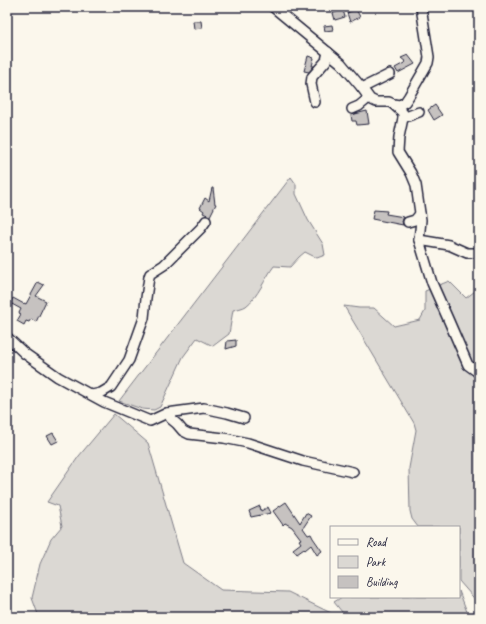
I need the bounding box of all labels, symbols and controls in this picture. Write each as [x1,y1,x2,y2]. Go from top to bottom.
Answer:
legend [330,526,460,598]
text: Road [366,534,388,550]
text: Park [366,554,387,570]
text: Building [366,574,398,590]

